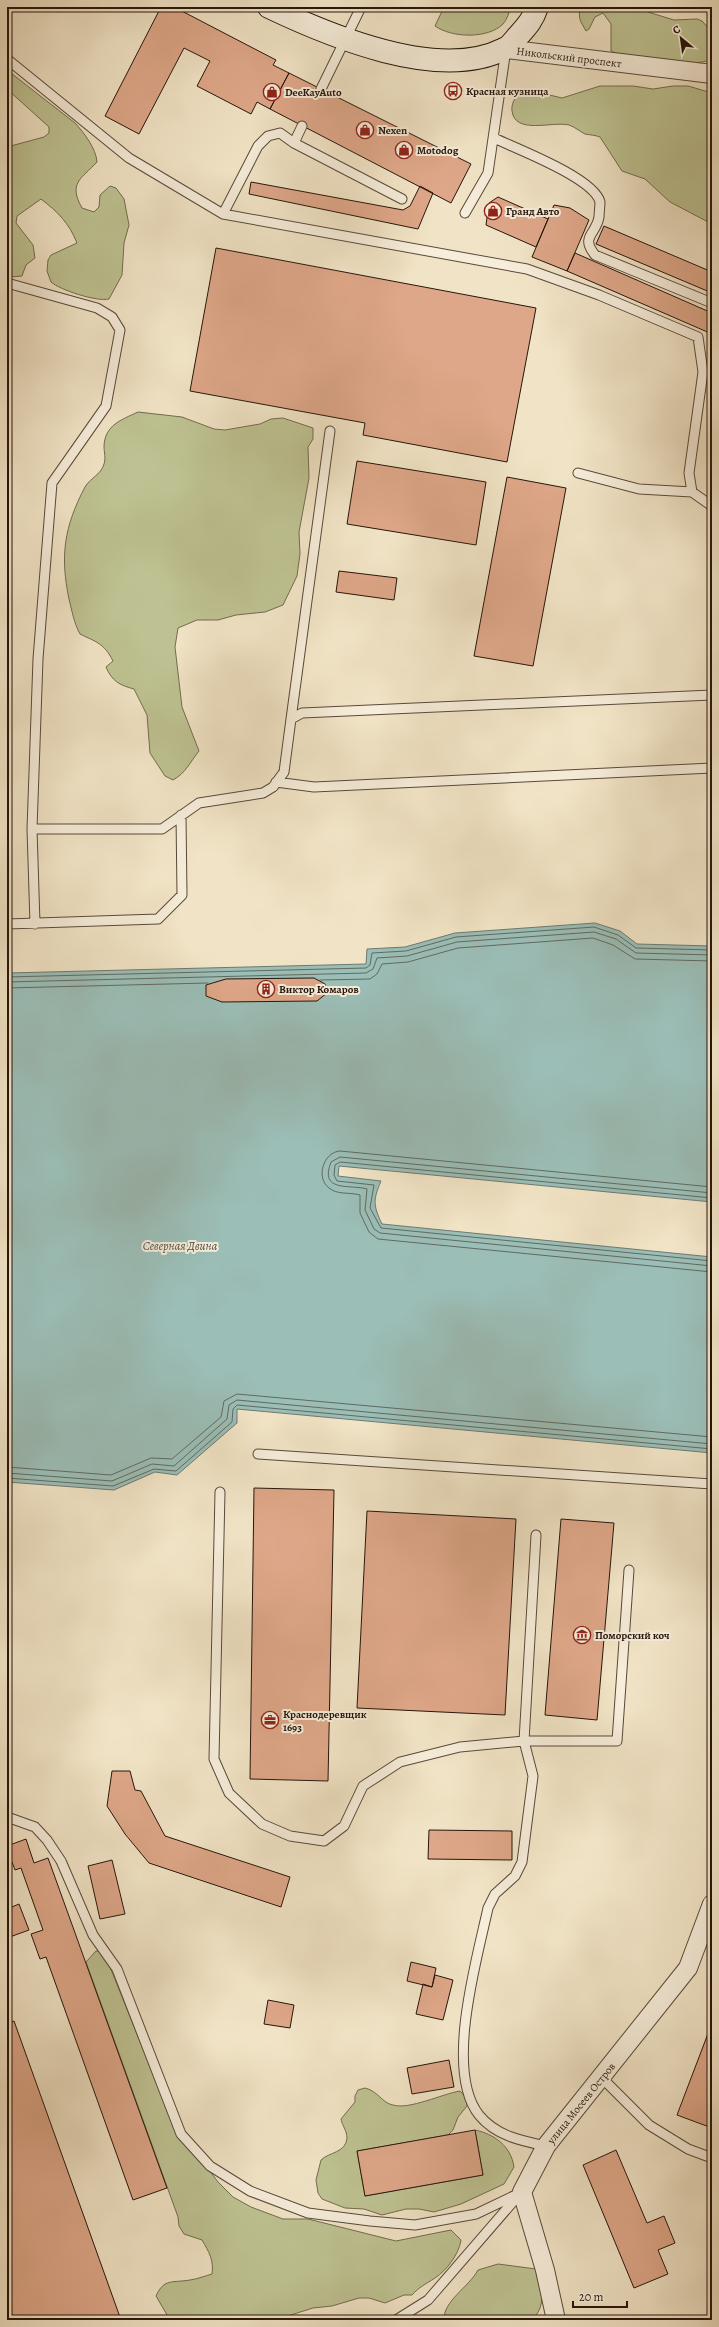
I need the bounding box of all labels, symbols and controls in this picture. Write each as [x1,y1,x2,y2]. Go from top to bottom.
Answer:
north arrow [661,18,701,58]
text: С [670,21,683,38]
street label: Никольский проспект [516,44,622,71]
bus stop icon: Красная кузница [443,81,463,101]
shop icon: DeeKayAuto [262,82,282,102]
place label: Красная кузница [466,84,549,99]
place label: DeeKayAuto [285,85,342,100]
shop icon: Nexen [355,120,375,140]
place label: Nexen [378,123,407,138]
shop icon: Motodog [394,140,414,160]
place label: Motodog [417,143,459,158]
shop icon: Гранд Авто [483,201,503,221]
place label: Гранд Авто [506,204,560,219]
building icon: Виктор Комаров [256,979,276,999]
place label: Виктор Комаров [279,982,359,997]
water label: Северная Двина [143,1238,218,1254]
museum icon: Поморский коч [572,1625,592,1645]
place label: Поморский коч [595,1628,670,1643]
place label: Краснодеревщик 1693 [283,1707,367,1735]
office icon: Краснодеревщик 1693 [260,1710,280,1730]
street label: улица Мосеев Остров [543,2059,619,2148]
scale bar [573,2283,627,2309]
text: 20 m [579,2289,603,2305]

